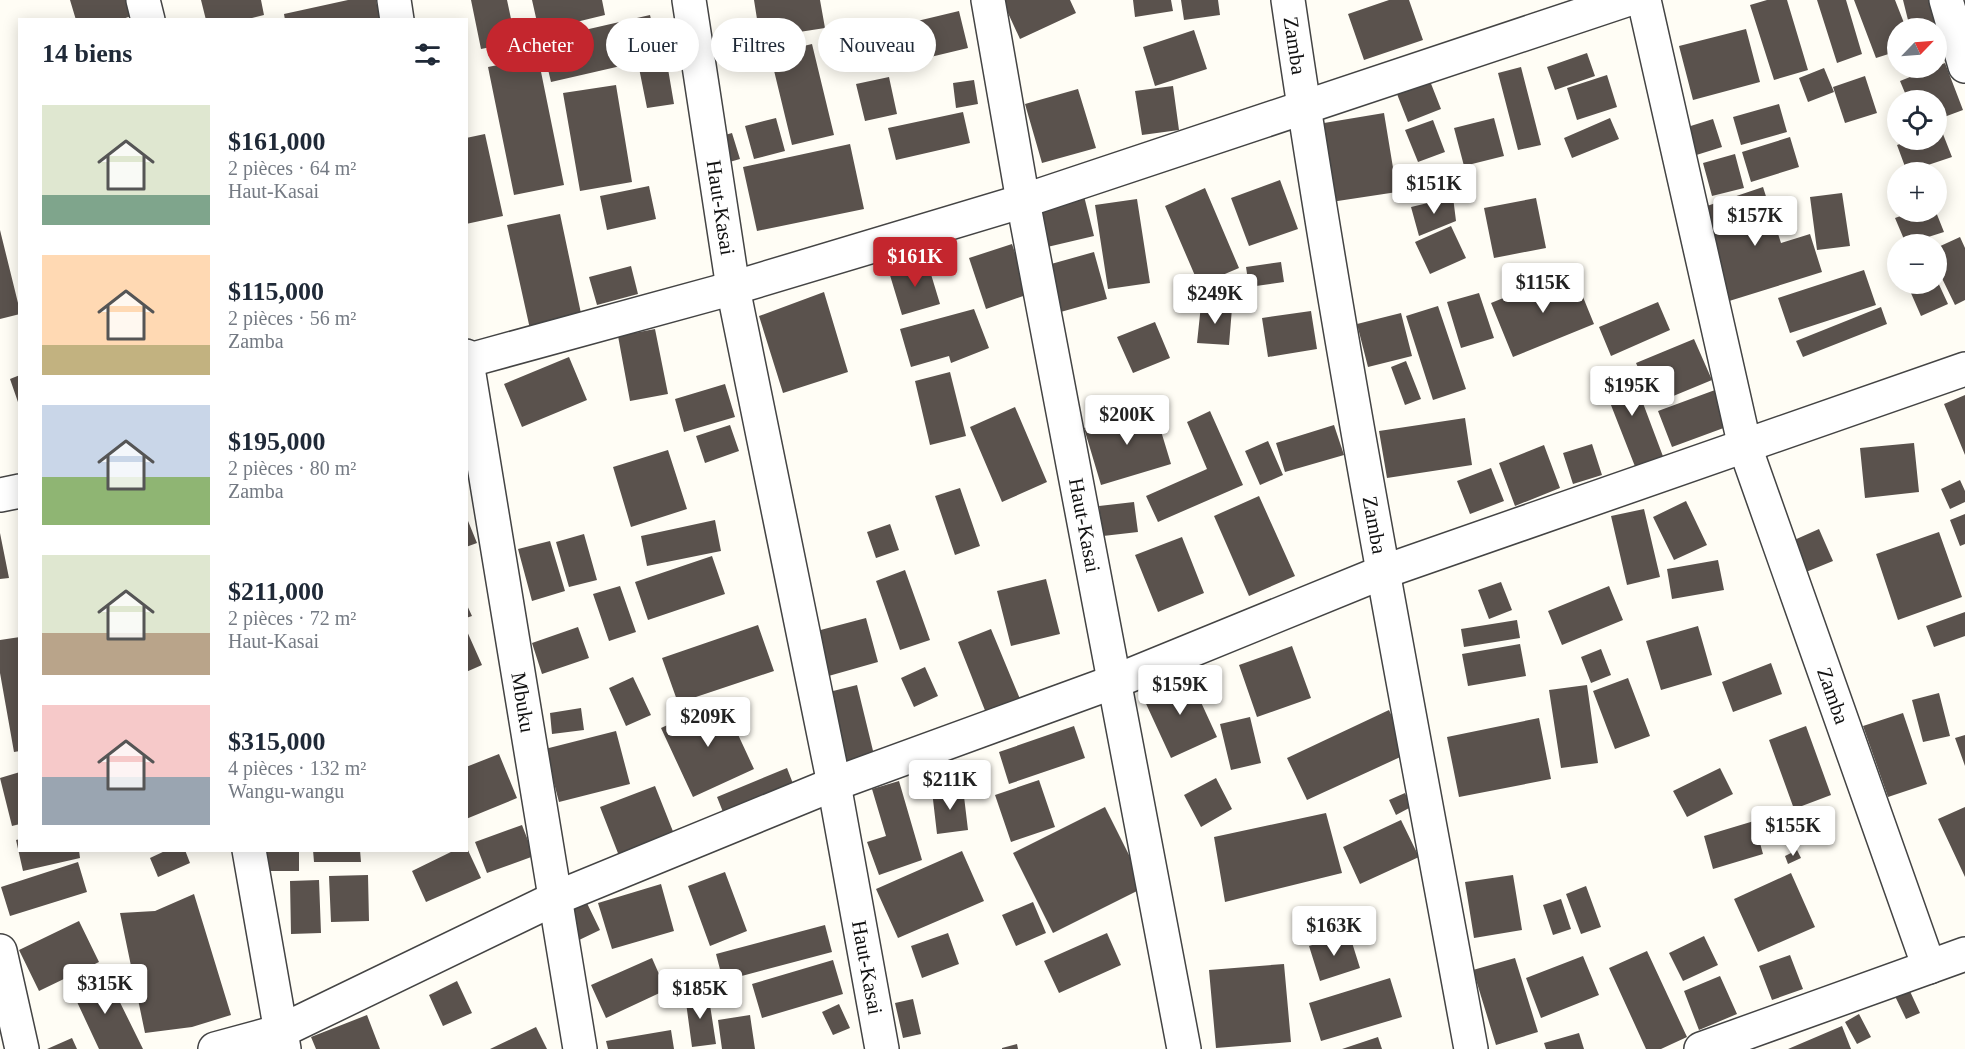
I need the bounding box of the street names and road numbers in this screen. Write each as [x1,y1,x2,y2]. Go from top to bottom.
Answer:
street label: Zamba [1279,15,1311,77]
street label: Haut-Kasai [702,158,740,257]
street label: Haut-Kasai [1064,476,1105,575]
street label: Zamba [1358,494,1392,556]
street label: Zamba [1812,664,1854,728]
street label: Mbuku [506,670,540,735]
street label: Haut-Kasai [847,918,888,1017]

